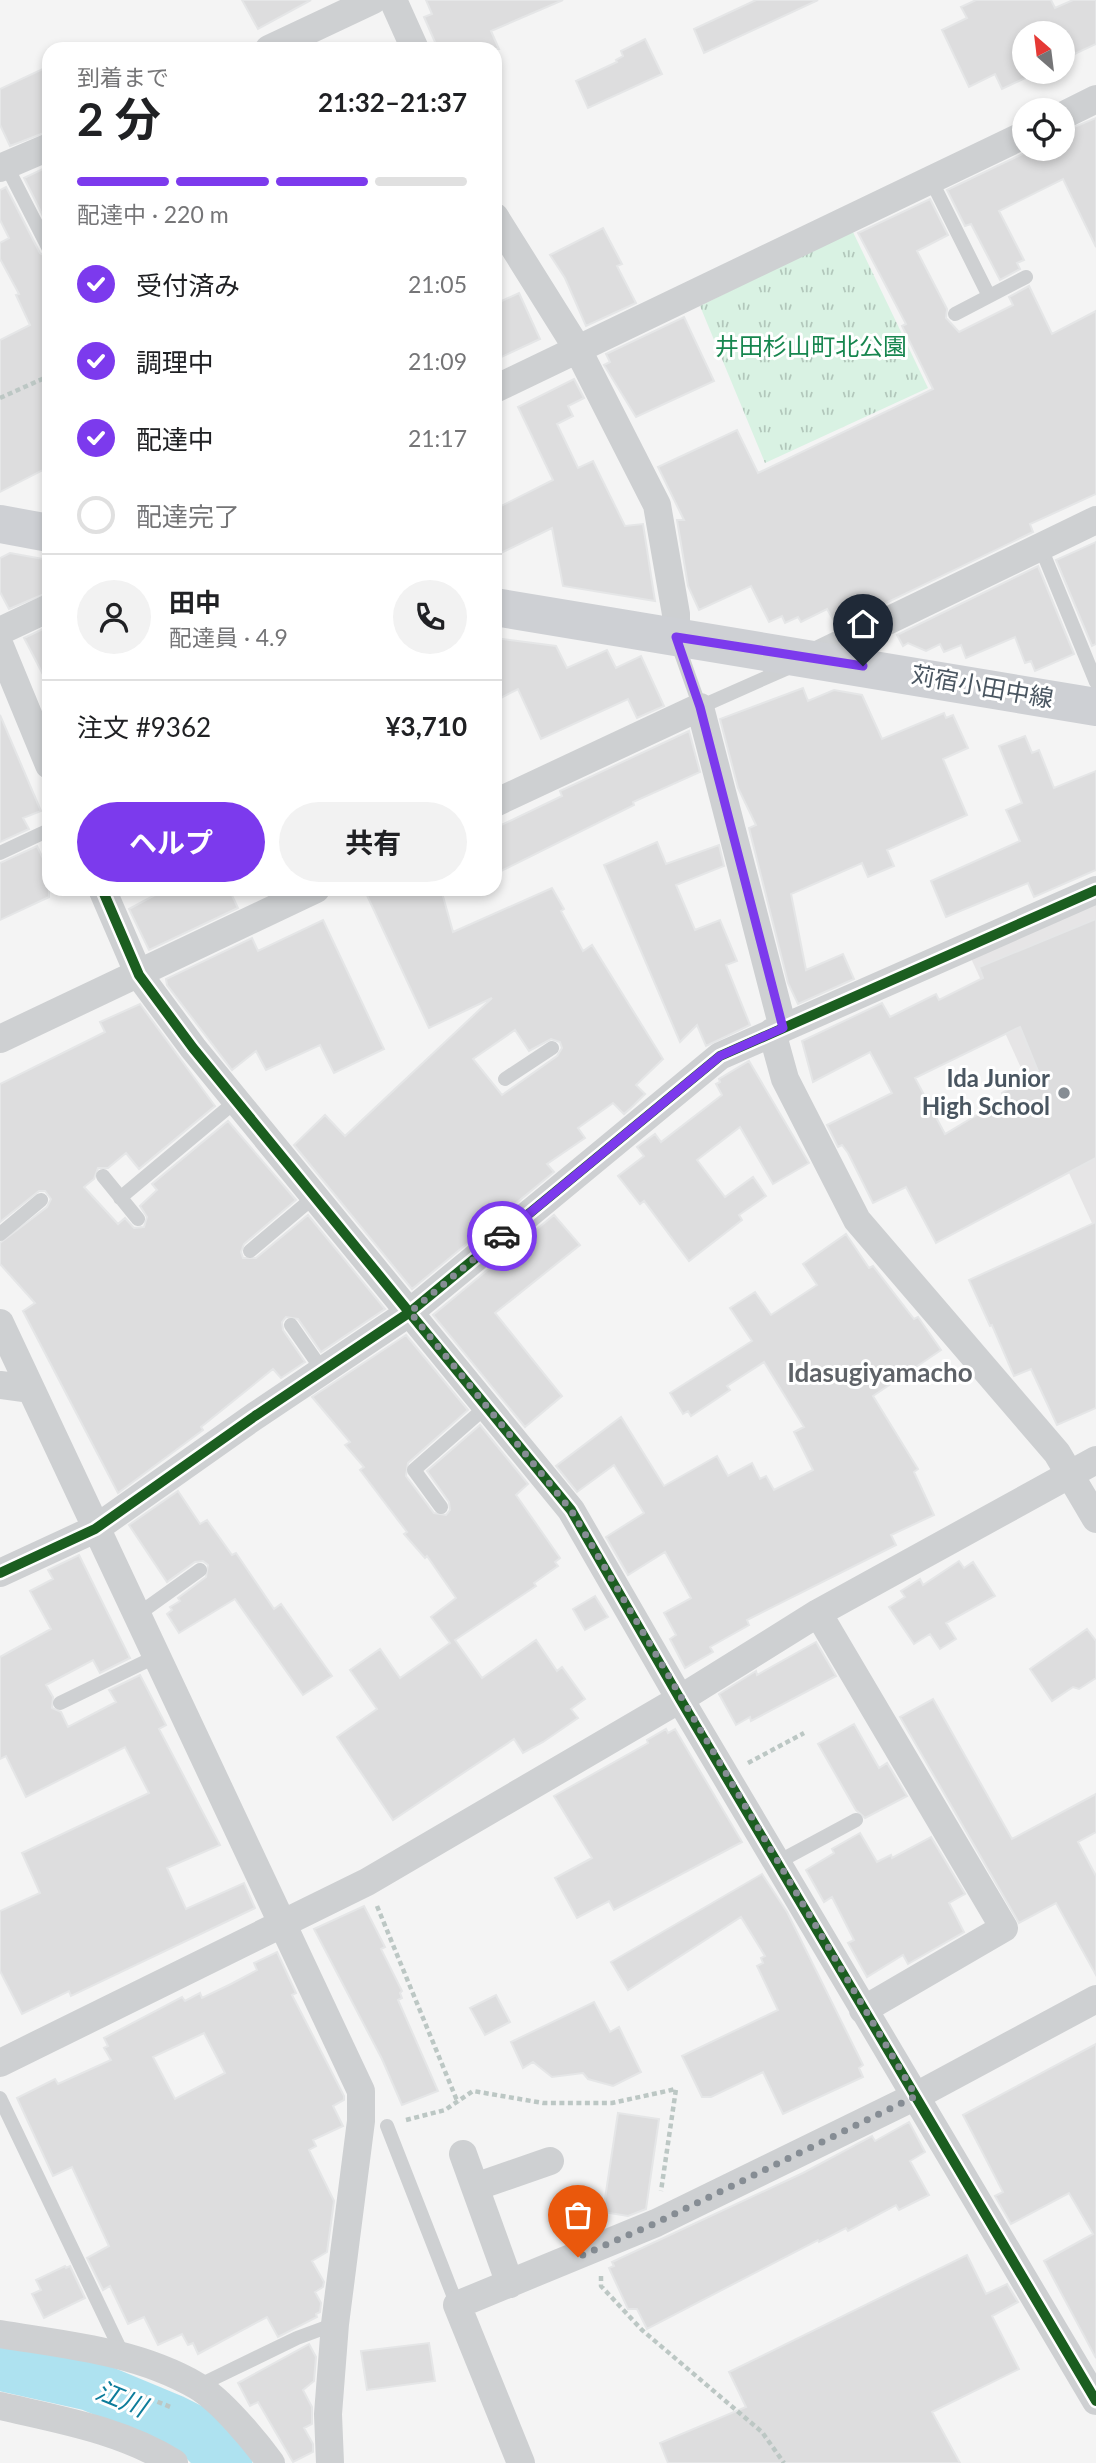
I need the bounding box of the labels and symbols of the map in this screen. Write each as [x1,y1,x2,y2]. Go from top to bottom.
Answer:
north arrow [1012,21,1074,84]
park label: 井田杉山町北公園 [715,331,907,360]
pin [833,594,893,666]
street label: 苅宿小田中線 [909,659,1056,712]
place label: Ida Junior High School [922,1063,1050,1120]
marker: Ida Junior High School [1056,1085,1072,1101]
courier [467,1201,537,1271]
district label: Idasugiyamacho [787,1356,973,1388]
pin [548,2185,608,2257]
water label: 江川 [91,2373,154,2424]

